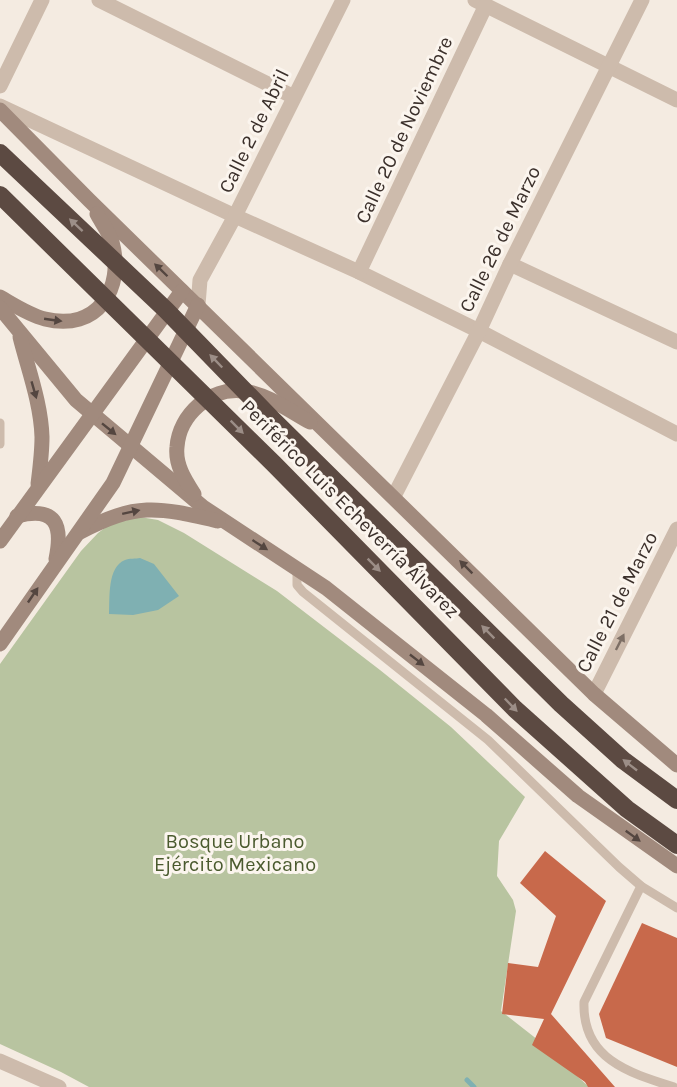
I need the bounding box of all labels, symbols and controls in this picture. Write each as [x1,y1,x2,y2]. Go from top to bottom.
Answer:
street label: Calle 20 de Noviembre [351,33,457,227]
street label: Calle 2 de Abril [214,65,294,197]
street label: Calle 26 de Marzo [455,162,545,316]
one-way arrow [69,218,84,232]
one-way arrow [154,263,168,277]
one-way arrow [44,316,63,325]
one-way arrow [209,355,223,369]
one-way arrow [29,380,39,399]
street label: Periférico Luis Echeverría Álvarez [236,394,465,623]
one-way arrow [229,420,244,434]
one-way arrow [102,423,117,435]
one-way arrow [122,506,140,516]
street label: Calle 21 de Marzo [572,528,662,676]
one-way arrow [252,539,268,550]
one-way arrow [367,558,381,572]
one-way arrow [459,561,473,575]
one-way arrow [27,588,39,604]
one-way arrow [482,625,496,639]
one-way arrow [616,633,625,650]
one-way arrow [410,653,425,665]
one-way arrow [503,697,517,711]
one-way arrow [623,759,639,771]
park label: Bosque Urbano Ejército Mexicano [154,830,316,876]
one-way arrow [625,830,641,842]

